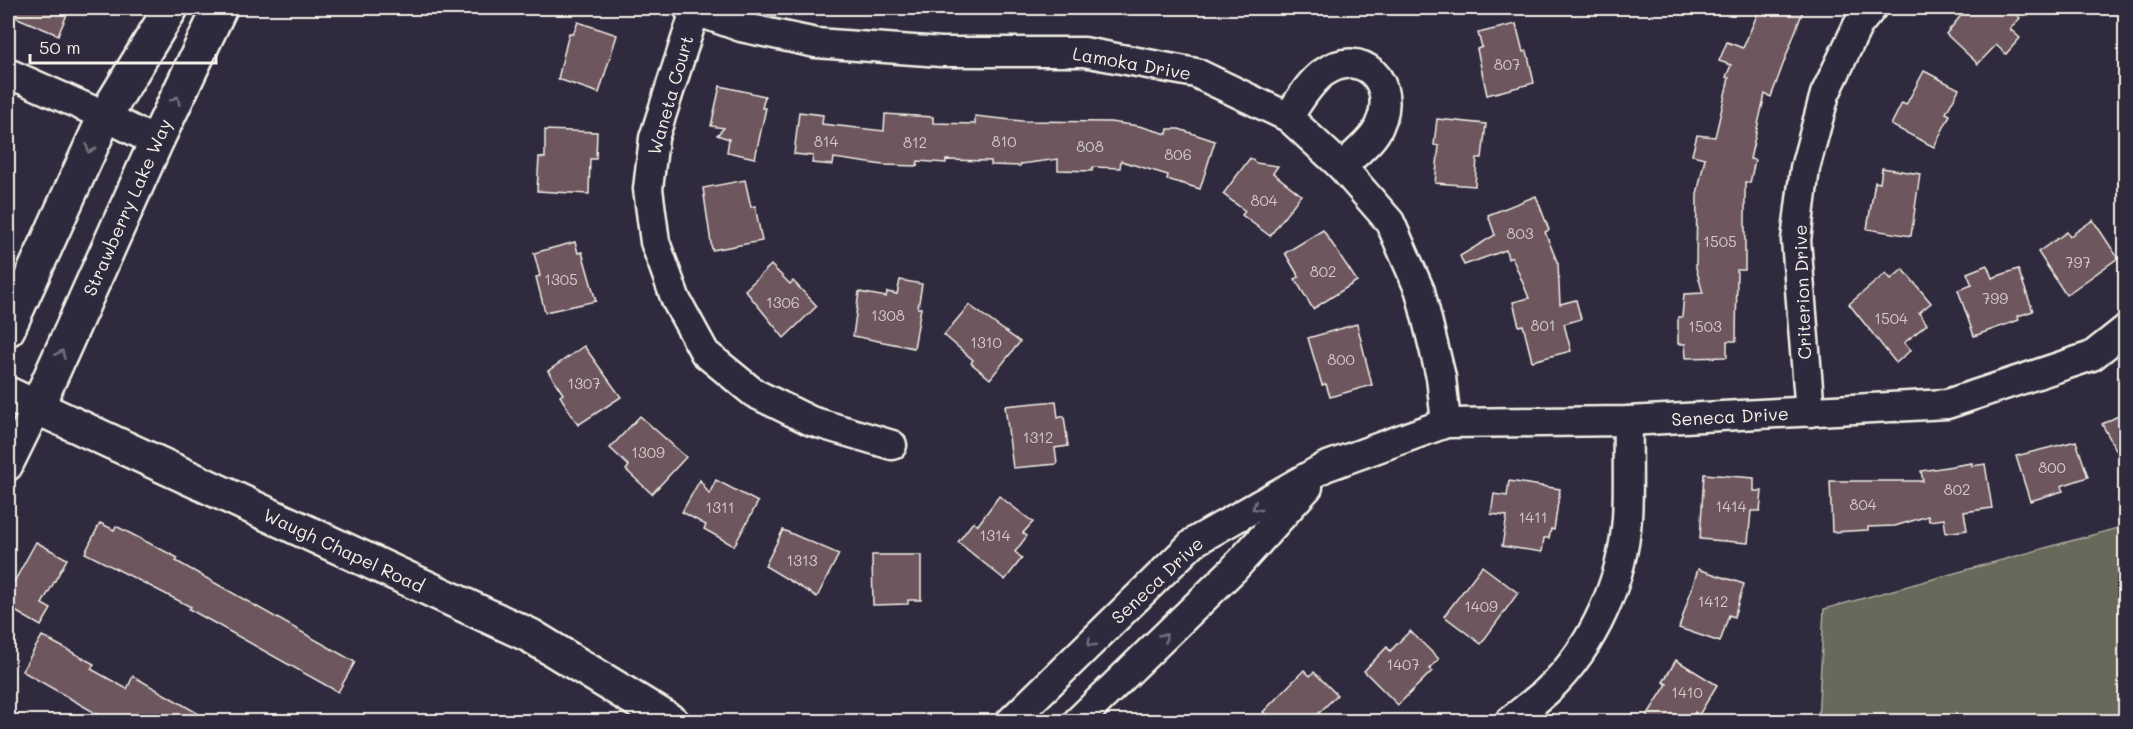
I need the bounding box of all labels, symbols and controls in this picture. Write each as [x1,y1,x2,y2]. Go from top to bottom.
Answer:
scale bar [30,27,216,65]
street label: Waneta Court [641,32,699,158]
text: 50 m [39,35,81,59]
street label: Lamoka Drive [1071,41,1193,85]
house number: 807 [1494,54,1520,74]
one-way arrow [168,95,180,106]
street label: Strawberry Lake Way [77,115,177,299]
house number: 814 [814,131,838,151]
house number: 810 [991,131,1017,151]
house number: 812 [903,132,927,152]
house number: 808 [1076,136,1104,156]
one-way arrow [86,143,98,154]
house number: 806 [1164,144,1192,164]
house number: 804 [1250,190,1278,210]
house number: 803 [1506,223,1534,243]
street label: Criterion Drive [1788,224,1816,360]
house number: 1505 [1703,231,1737,251]
house number: 797 [2065,252,2091,272]
house number: 802 [1310,261,1336,281]
house number: 1305 [544,269,578,289]
house number: 799 [1982,288,2008,308]
house number: 1306 [766,292,800,312]
house number: 1308 [871,305,905,325]
house number: 1504 [1874,308,1908,328]
house number: 801 [1530,315,1556,335]
house number: 1503 [1688,316,1722,336]
house number: 1310 [970,332,1002,352]
one-way arrow [53,349,65,360]
house number: 800 [1327,349,1355,369]
house number: 1307 [567,373,601,393]
street label: Seneca Drive [1671,401,1789,431]
house number: 1312 [1023,427,1053,447]
house number: 1309 [631,442,665,462]
house number: 800 [2038,457,2066,477]
house number: 802 [1944,479,1970,499]
house number: 804 [1849,494,1877,514]
house number: 1414 [1715,496,1747,516]
house number: 1311 [706,497,734,517]
one-way arrow [1252,499,1262,511]
street label: Waugh Chapel Road [260,502,428,598]
house number: 1411 [1519,507,1547,527]
house number: 1314 [979,525,1011,545]
street label: Seneca Drive [1106,531,1208,629]
house number: 1313 [787,550,818,570]
house number: 1412 [1698,591,1728,611]
house number: 1409 [1464,596,1498,616]
one-way arrow [1157,633,1168,644]
one-way arrow [1087,635,1098,646]
house number: 1407 [1386,654,1420,674]
house number: 1410 [1671,682,1703,702]

